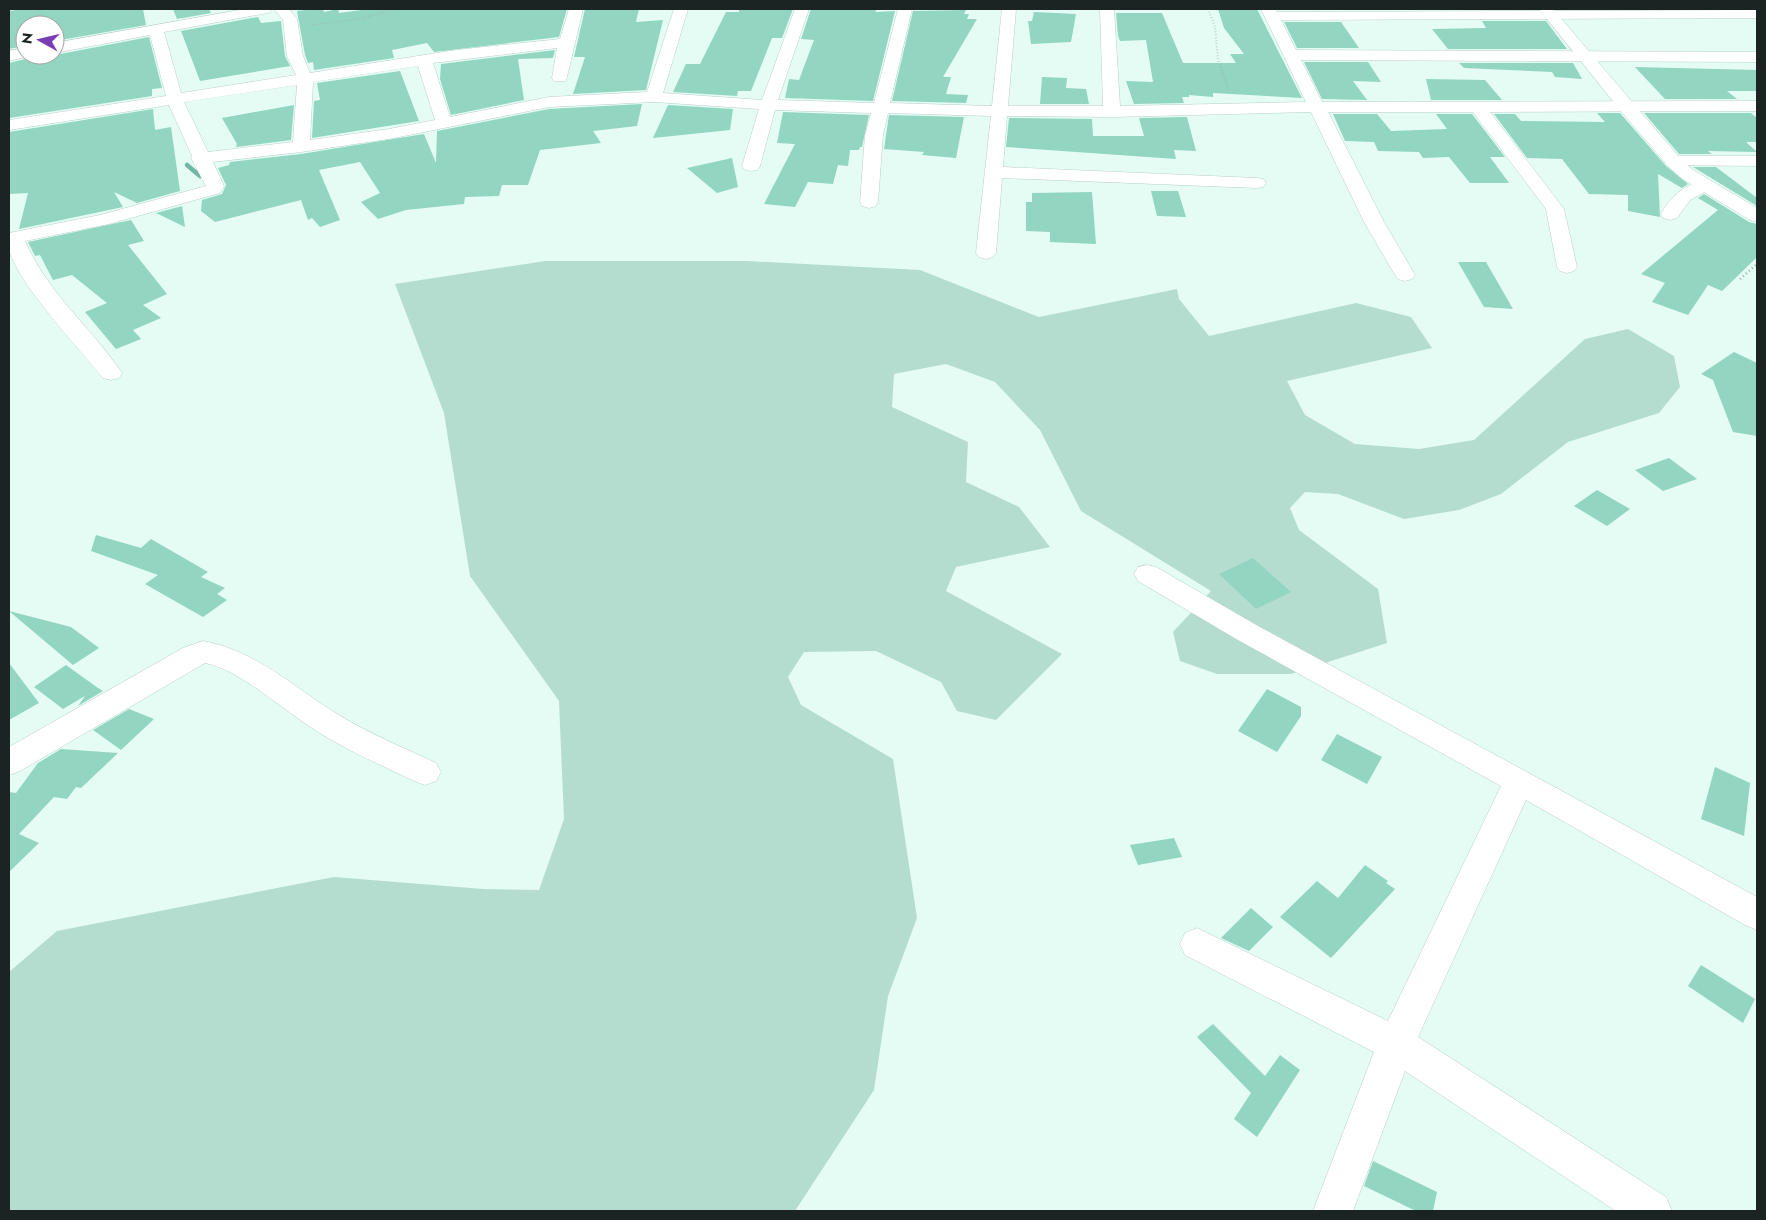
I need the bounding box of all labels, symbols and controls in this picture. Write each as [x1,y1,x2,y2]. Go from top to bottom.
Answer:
north arrow [15,15,65,65]
text: N [16,31,38,45]

